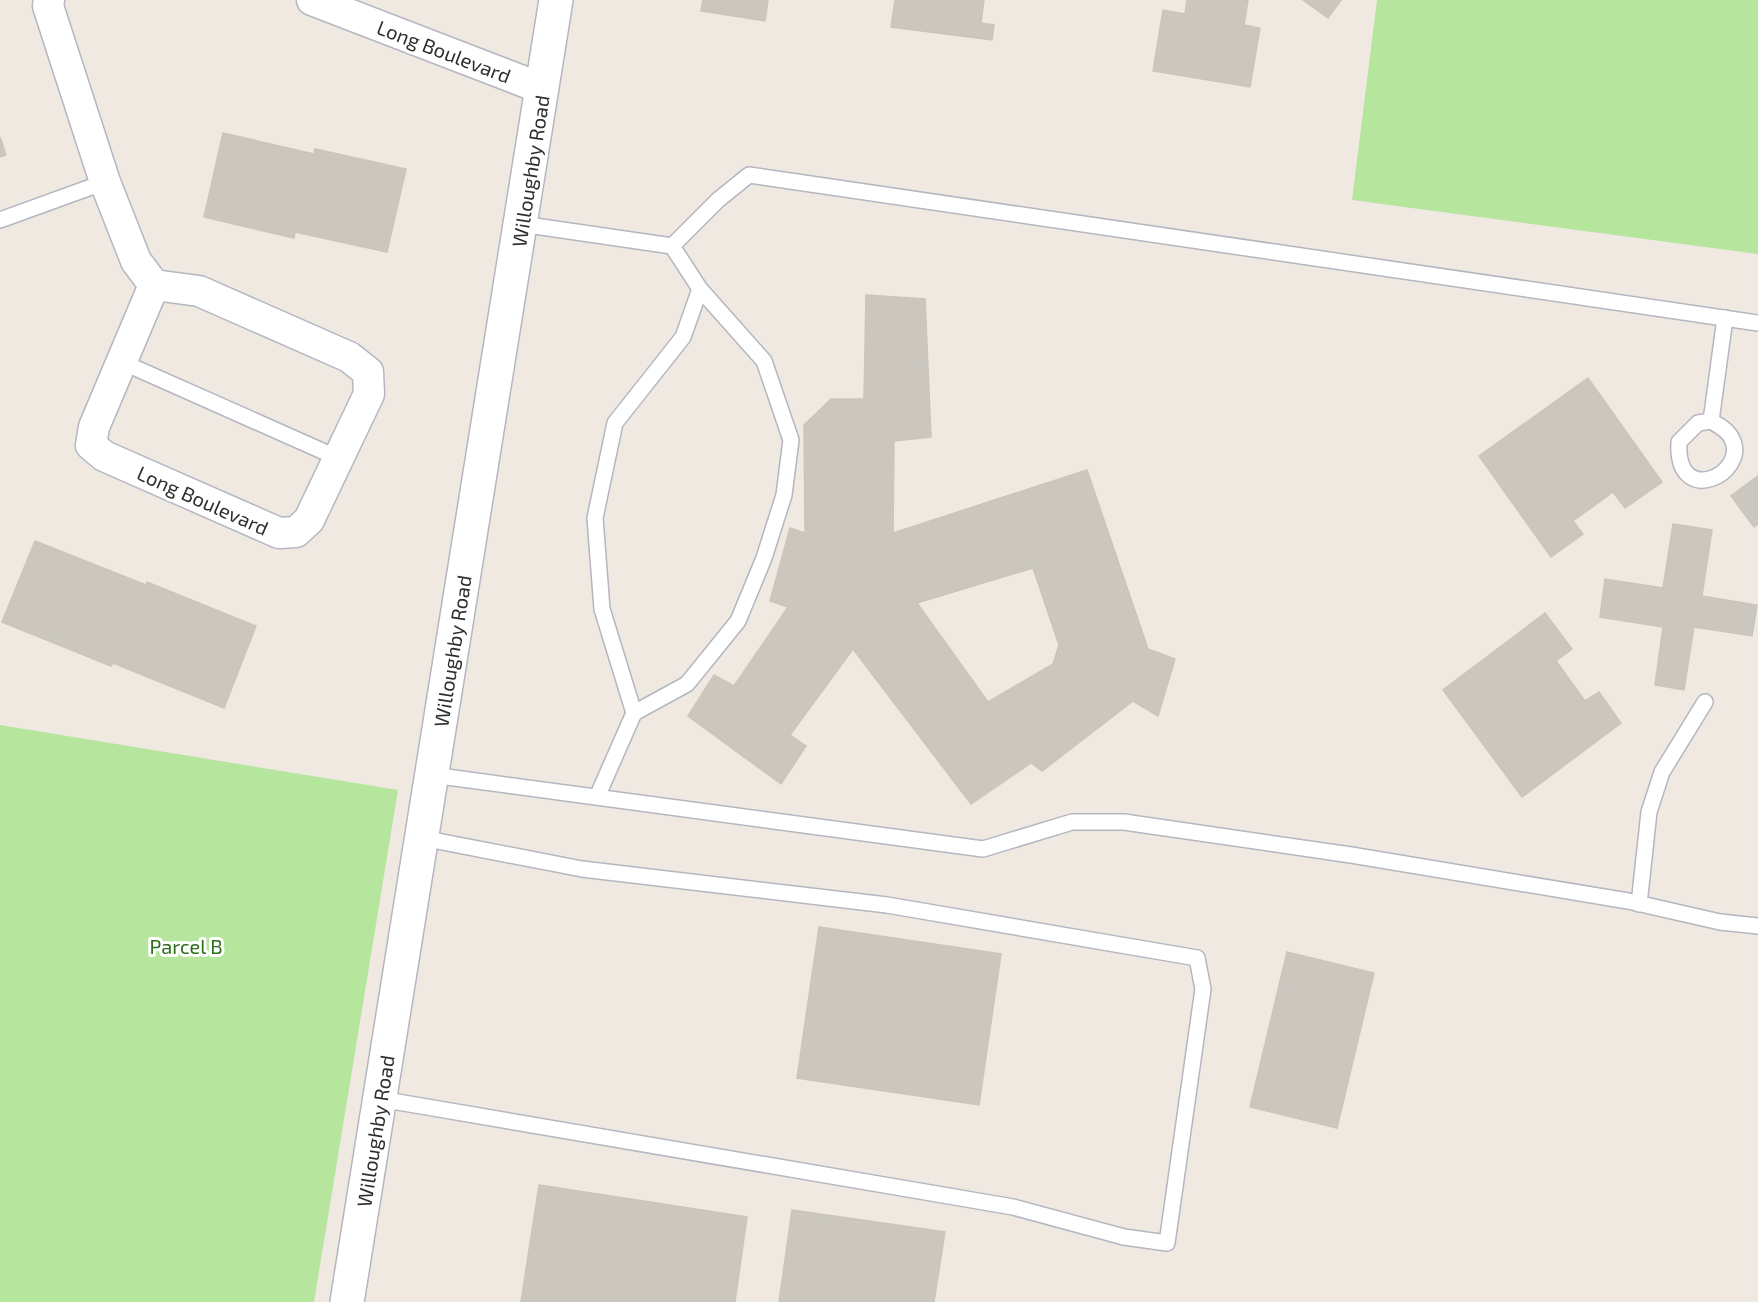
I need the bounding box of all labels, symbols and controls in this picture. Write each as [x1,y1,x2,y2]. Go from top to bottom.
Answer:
street label: Long Boulevard [374,14,514,88]
street label: Willoughby Road [506,93,554,249]
street label: Long Boulevard [134,460,272,540]
street label: Willoughby Road [428,573,476,729]
park label: Parcel B [149,934,223,958]
street label: Willoughby Road [351,1053,399,1209]

